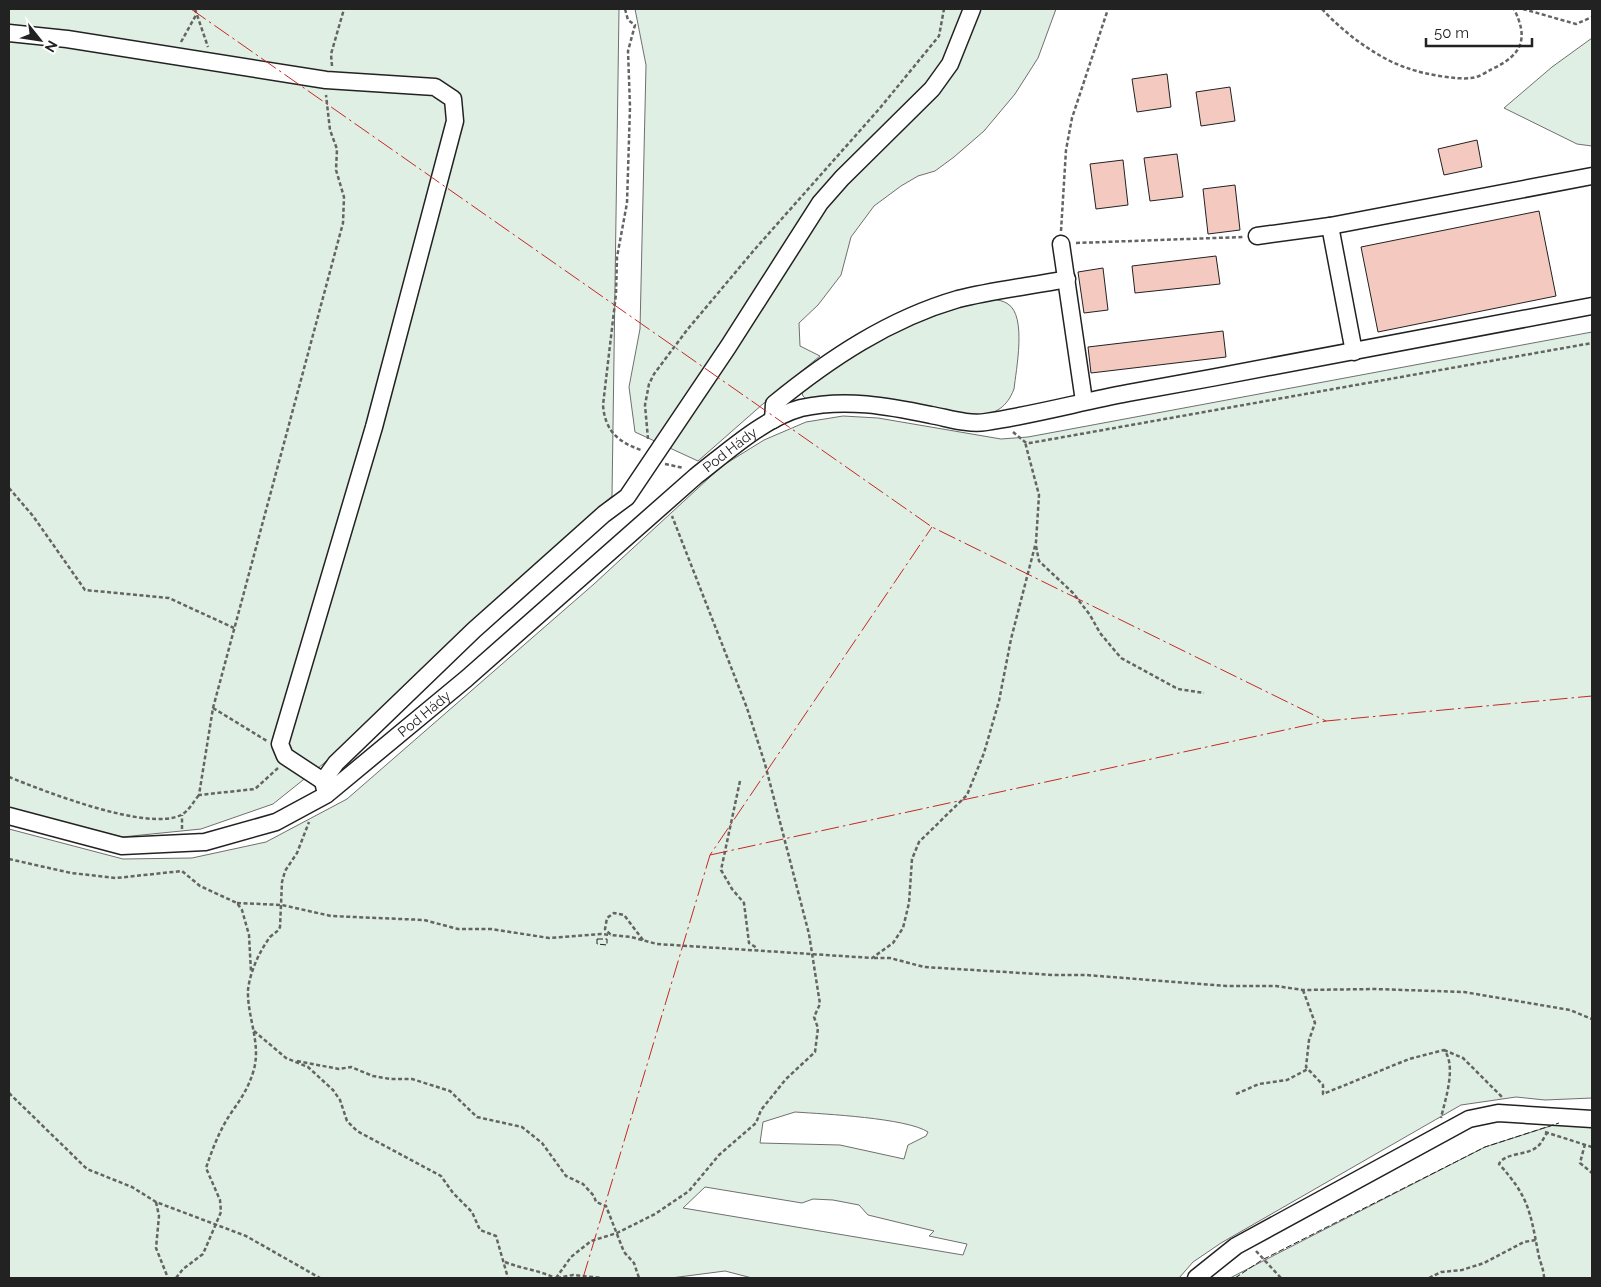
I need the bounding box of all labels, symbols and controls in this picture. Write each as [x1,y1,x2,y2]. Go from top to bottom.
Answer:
north arrow [15,15,65,65]
scale bar [1426,15,1532,47]
text: 50 m [1434,24,1469,42]
text: N [42,38,61,55]
street label: Pod Hády [700,424,760,475]
street label: Pod Hády [395,687,454,740]

